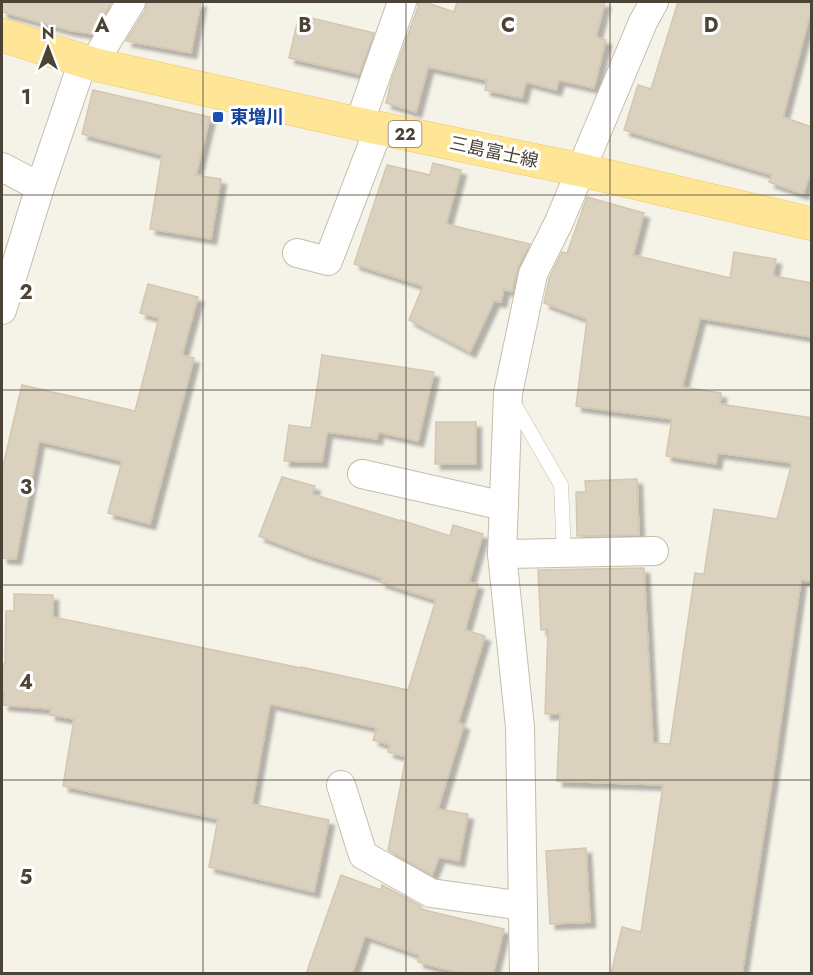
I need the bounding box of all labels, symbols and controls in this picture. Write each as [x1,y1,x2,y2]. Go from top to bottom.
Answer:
text: A [94,11,110,40]
text: B [298,11,312,40]
text: C [501,11,515,40]
text: D [704,11,718,40]
north arrow [18,18,78,78]
text: N [42,22,54,45]
text: 1 [21,83,31,112]
place label: 東増川 [230,104,284,130]
marker: 東増川 [211,110,225,124]
road number: 22 [388,121,422,147]
street label: 三島富士線 [447,130,541,174]
text: 2 [19,278,33,307]
text: 3 [20,473,32,502]
text: 4 [19,668,33,697]
text: 5 [20,863,33,892]

